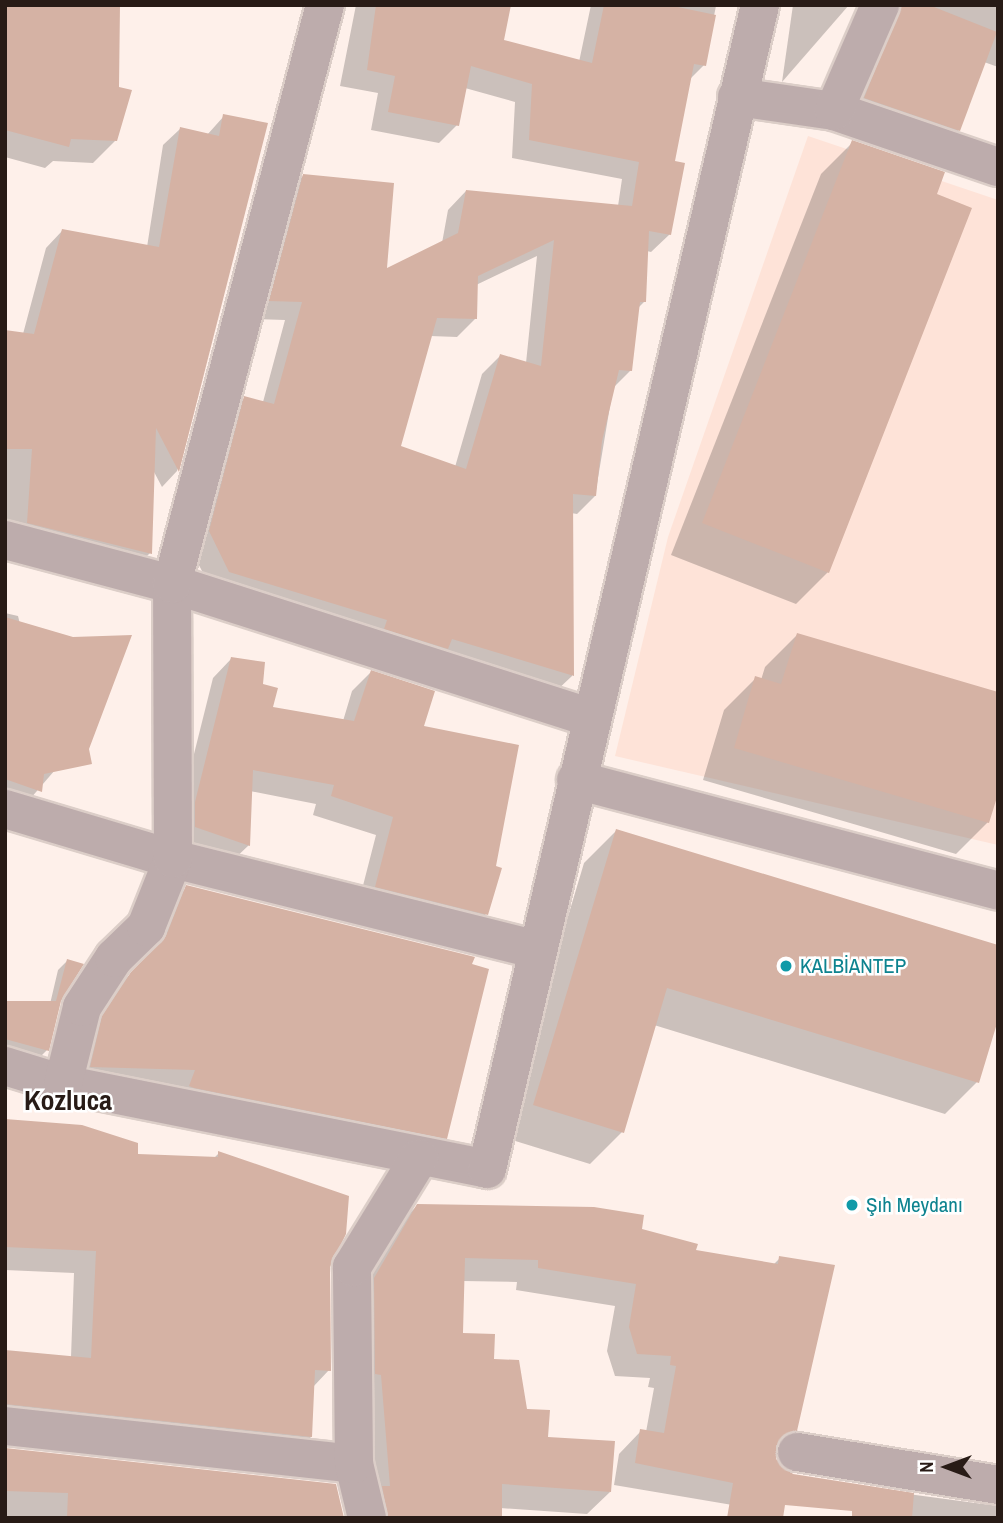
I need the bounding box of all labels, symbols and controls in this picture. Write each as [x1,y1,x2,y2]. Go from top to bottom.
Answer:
place label: KALBİANTEP [800,953,906,979]
marker: KALBİANTEP [778,958,794,974]
district label: Kozluca [24,1083,112,1117]
place label: Şıh Meydanı [866,1192,963,1218]
marker: Şıh Meydanı [844,1197,860,1213]
north arrow [912,1432,982,1502]
text: N [913,1461,939,1473]

